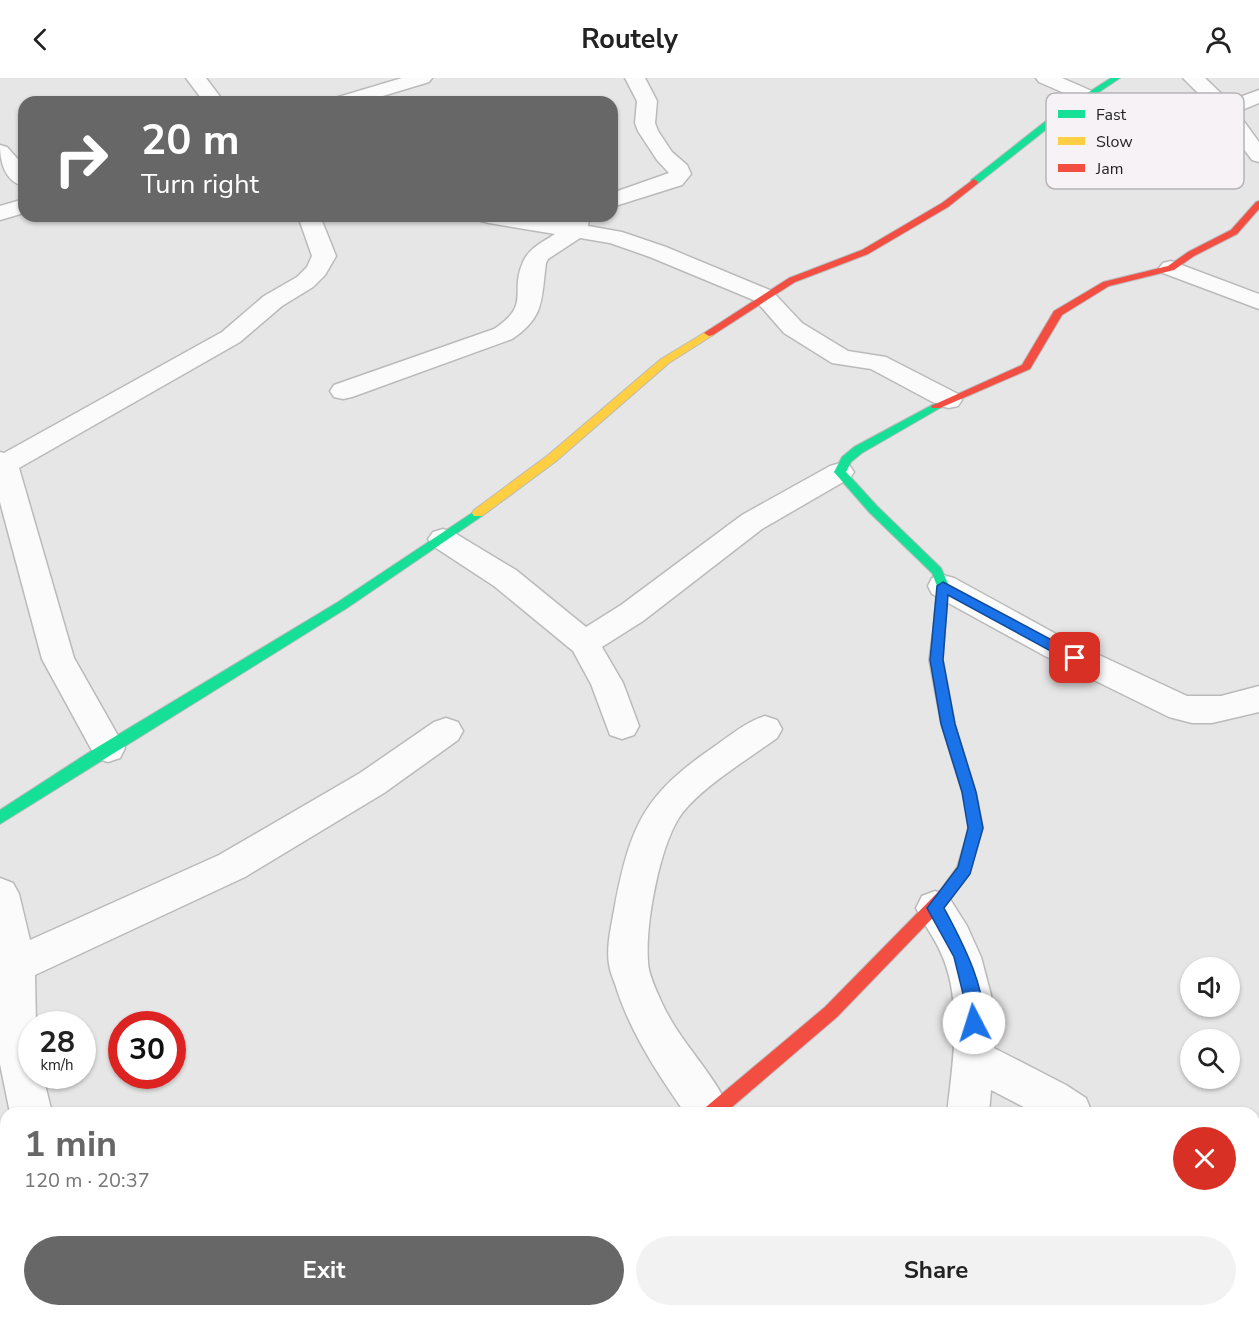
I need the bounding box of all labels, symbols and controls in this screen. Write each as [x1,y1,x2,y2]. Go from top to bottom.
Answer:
text: Routely [581,21,678,58]
icon: back [24,23,57,56]
icon: person [1202,23,1235,56]
legend [1046,93,1244,189]
text: Fast [1096,104,1127,126]
text: 20 m [141,112,240,169]
icon: right [42,120,120,198]
text: Slow [1096,131,1133,153]
text: Jam [1095,158,1123,180]
text: Turn right [141,166,259,203]
pin [1049,632,1100,683]
icon: arrive [1058,641,1091,674]
map controls [1180,957,1240,1089]
button: sound [1180,957,1240,1017]
position arrow [942,991,1006,1055]
speed limit sign: 30 [108,1011,186,1089]
text: 28 [39,1022,75,1063]
button: search [1180,1029,1240,1089]
text: km/h [40,1055,74,1075]
text: 1 min [24,1120,117,1169]
button: close [1173,1127,1236,1190]
text: 120 m · 20:37 [24,1167,150,1194]
button: Exit [24,1236,624,1305]
button: Share [636,1236,1236,1305]

